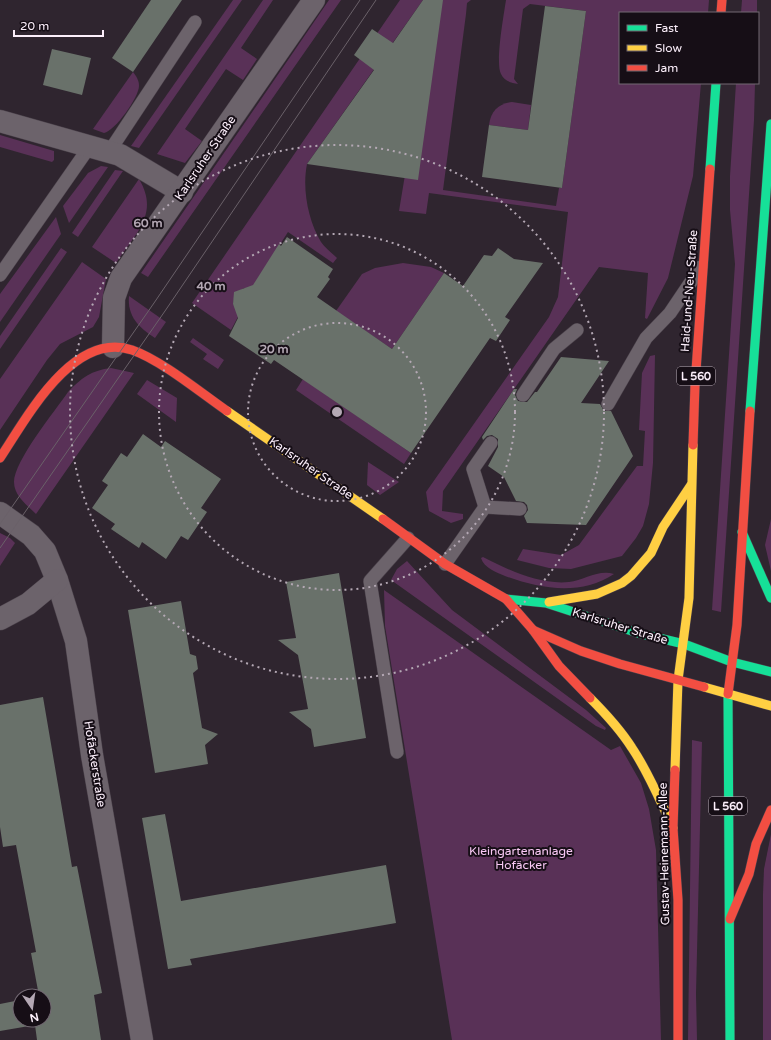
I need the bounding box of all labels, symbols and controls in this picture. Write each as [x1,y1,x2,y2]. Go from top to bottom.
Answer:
scale bar [14,12,103,38]
legend [619,12,759,84]
text: 20 m [20,19,49,33]
text: Fast [655,21,679,35]
text: Slow [655,41,682,55]
text: Jam [655,61,678,75]
street label: Karlsruher Straße [172,113,239,203]
text: 60 m [133,216,163,230]
street label: Haid-und-Neu-Straße [678,229,700,352]
text: 40 m [196,279,226,293]
text: 20 m [259,342,289,356]
road number: L 560 [677,367,715,385]
centre of rings [330,405,344,419]
street label: Karlsruher Straße [266,434,356,502]
street label: Karlsruher Straße [571,605,670,647]
street label: Hofäckerstraße [81,720,109,808]
street label: Gustav-Heinemann-Allee [656,782,672,926]
road number: L 560 [709,797,747,815]
park label: Kleingartenanlage Hofäcker [469,844,573,872]
north arrow [12,988,52,1028]
text: N [28,1010,40,1025]

